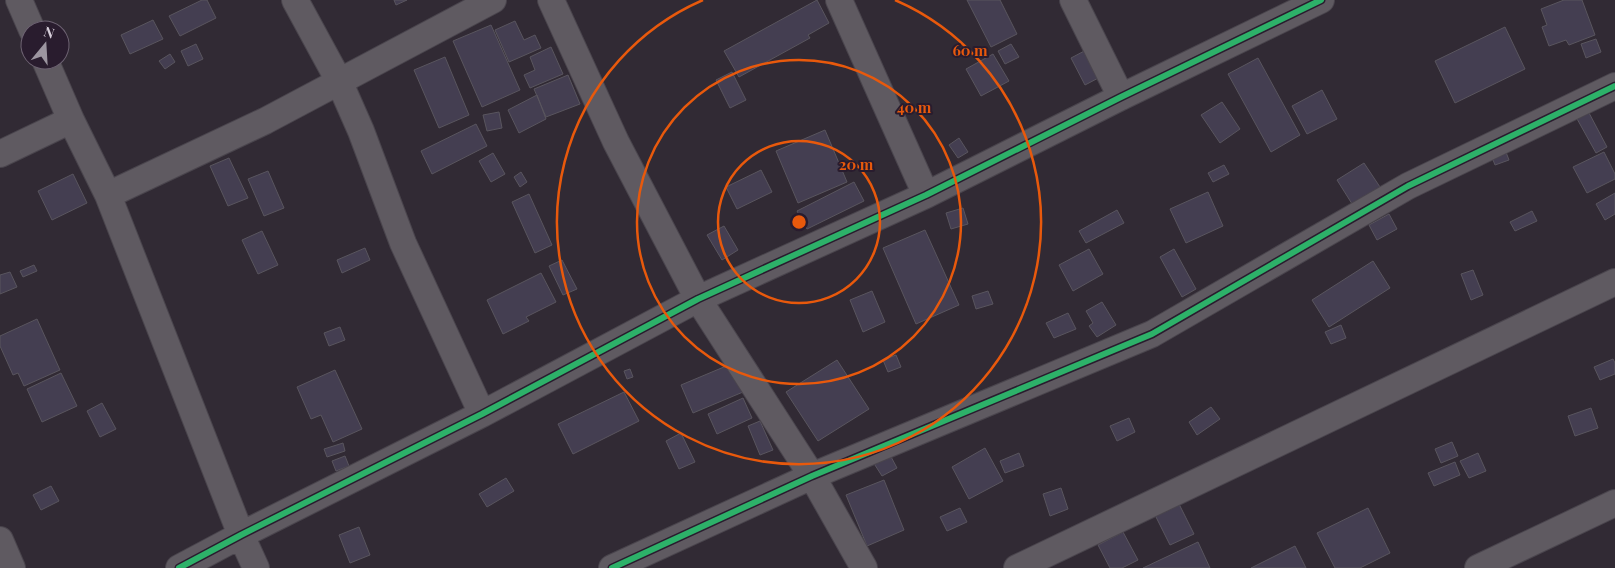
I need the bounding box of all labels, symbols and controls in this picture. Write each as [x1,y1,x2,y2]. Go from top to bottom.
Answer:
north arrow [20,20,70,70]
text: N [41,22,57,43]
text: 60 m [952,40,988,60]
text: 40 m [897,97,932,117]
text: 20 m [839,154,874,174]
centre of rings [790,213,808,231]

